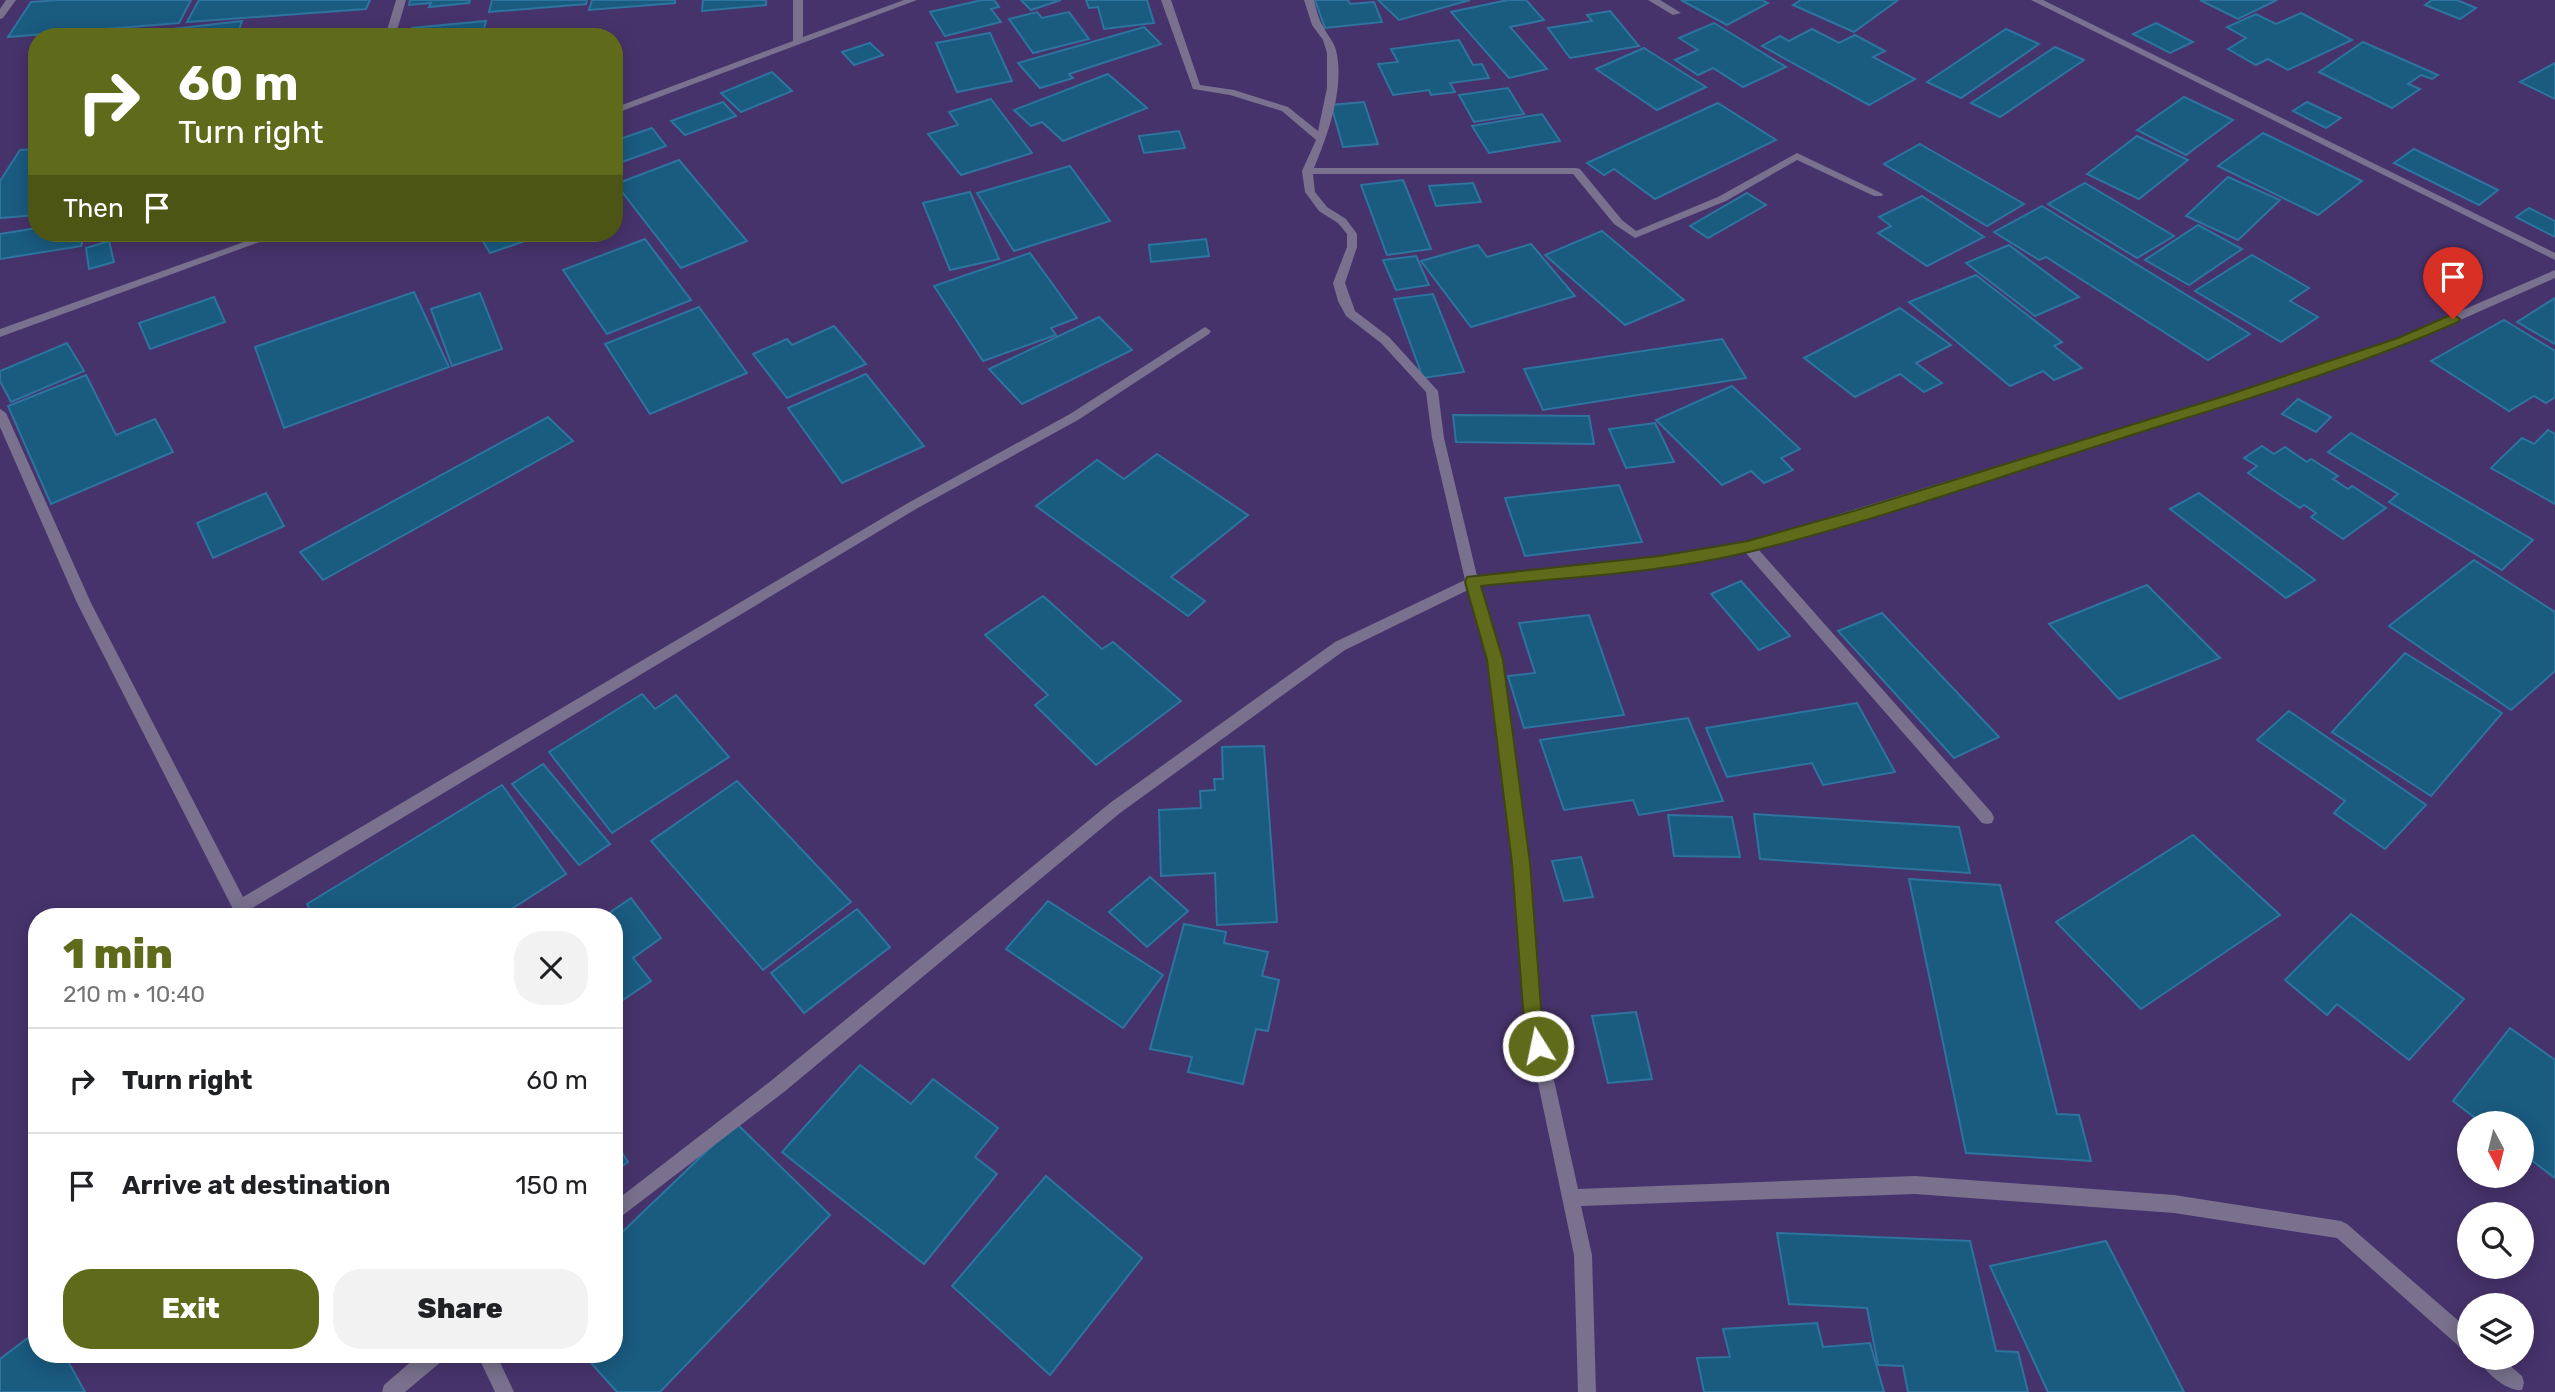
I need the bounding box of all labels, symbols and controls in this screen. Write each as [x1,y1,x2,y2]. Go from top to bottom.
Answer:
text: 60 m [178,54,299,112]
icon: right [63,56,154,147]
text: Turn right [178,113,323,151]
icon: arrive [138,189,176,227]
text: Then [63,193,124,224]
pin [2423,247,2483,319]
icon: arrive [2434,258,2472,296]
text: 1 min [63,929,173,979]
button: close [514,931,588,1005]
text: 210 m · 10:40 [63,980,205,1008]
position arrow [1501,1009,1575,1083]
icon: right [63,1062,101,1100]
text: Turn right [122,1065,252,1096]
text: 60 m [526,1065,588,1096]
north arrow [2457,1111,2534,1188]
map controls [2457,1111,2534,1370]
icon: arrive [63,1167,101,1205]
text: Arrive at destination [122,1170,390,1201]
text: 150 m [515,1170,588,1201]
button: search [2457,1202,2534,1279]
button: Exit [63,1269,319,1349]
button: Share [333,1269,588,1349]
button: layers [2457,1293,2534,1370]

